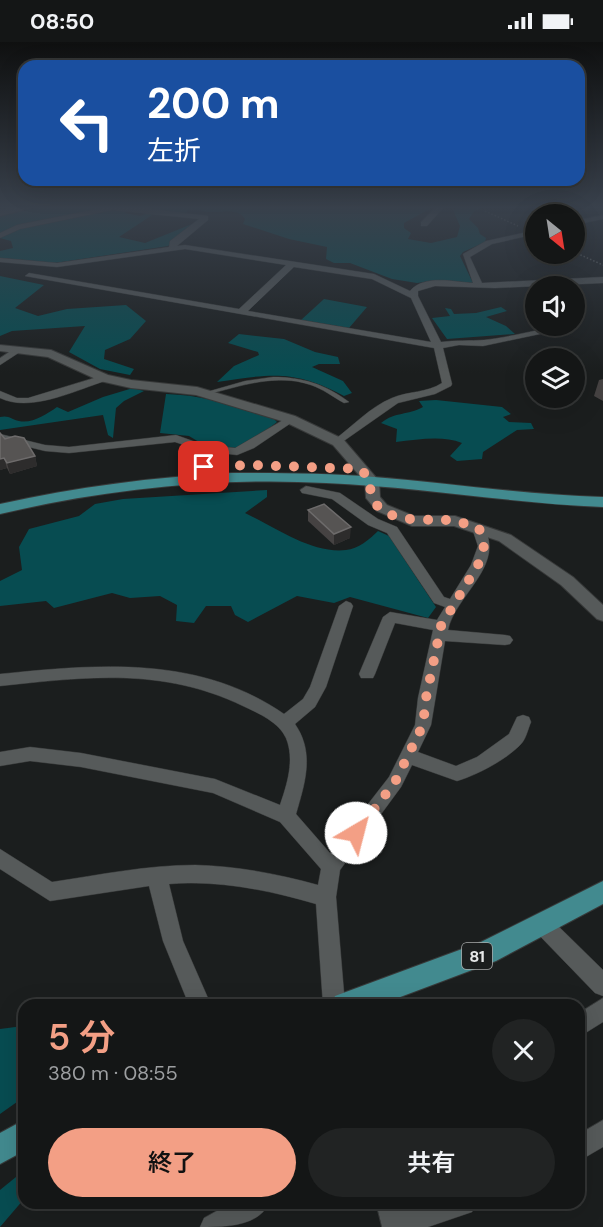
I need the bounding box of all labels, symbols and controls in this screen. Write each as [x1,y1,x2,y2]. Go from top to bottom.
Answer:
text: 08:50 [30,7,94,36]
text: 200 m [147,76,280,131]
icon: left [48,84,126,162]
text: 左折 [147,133,201,168]
north arrow [525,204,585,264]
map controls [525,204,585,408]
button: sound [525,276,585,336]
button: layers [525,348,585,408]
pin [178,441,229,492]
icon: arrive [187,450,220,483]
position arrow [324,801,388,865]
road number: 81 [462,943,492,969]
text: 5 分 [48,1014,115,1061]
button: close [492,1019,555,1082]
text: 380 m · 08:55 [48,1060,178,1086]
button: 終了 [48,1128,296,1197]
button: 共有 [308,1128,555,1197]

